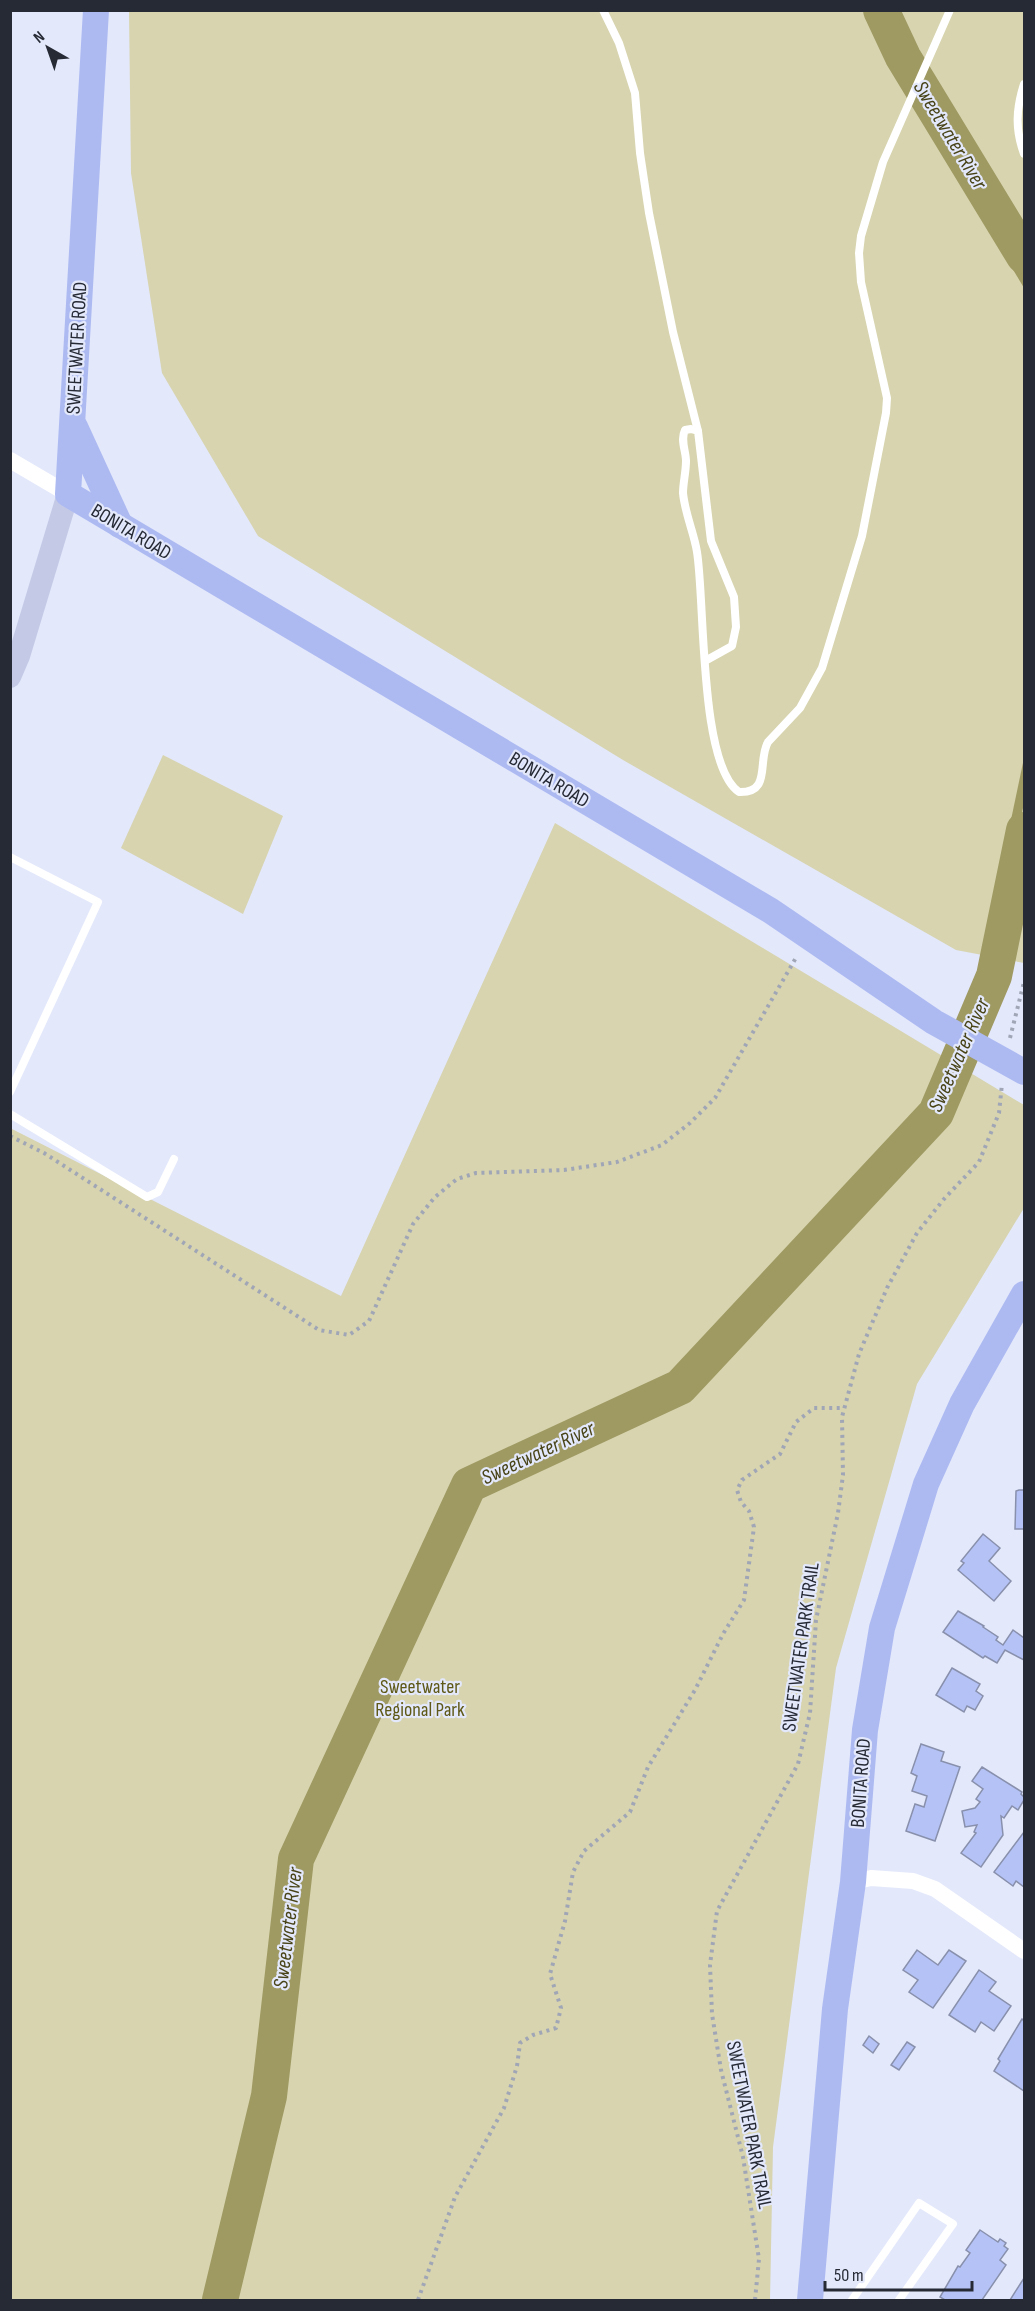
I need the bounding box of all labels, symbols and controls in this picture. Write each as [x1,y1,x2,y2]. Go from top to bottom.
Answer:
north arrow [18,18,78,78]
text: N [30,28,49,48]
water label: Sweetwater River [908,76,993,195]
street label: SWEETWATER ROAD [62,281,92,415]
street label: BONITA ROAD [87,499,175,565]
street label: BONITA ROAD [505,747,593,813]
water label: Sweetwater River [923,993,996,1116]
water label: Sweetwater River [478,1415,599,1490]
street label: SWEETWATER PARK TRAIL [777,1560,825,1733]
park label: Sweetwater Regional Park [375,1675,465,1722]
street label: BONITA ROAD [846,1738,876,1828]
water label: Sweetwater River [268,1865,308,1990]
street label: SWEETWATER PARK TRAIL [721,2039,777,2212]
scale bar [825,2254,972,2292]
text: 50 m [834,2265,864,2286]

